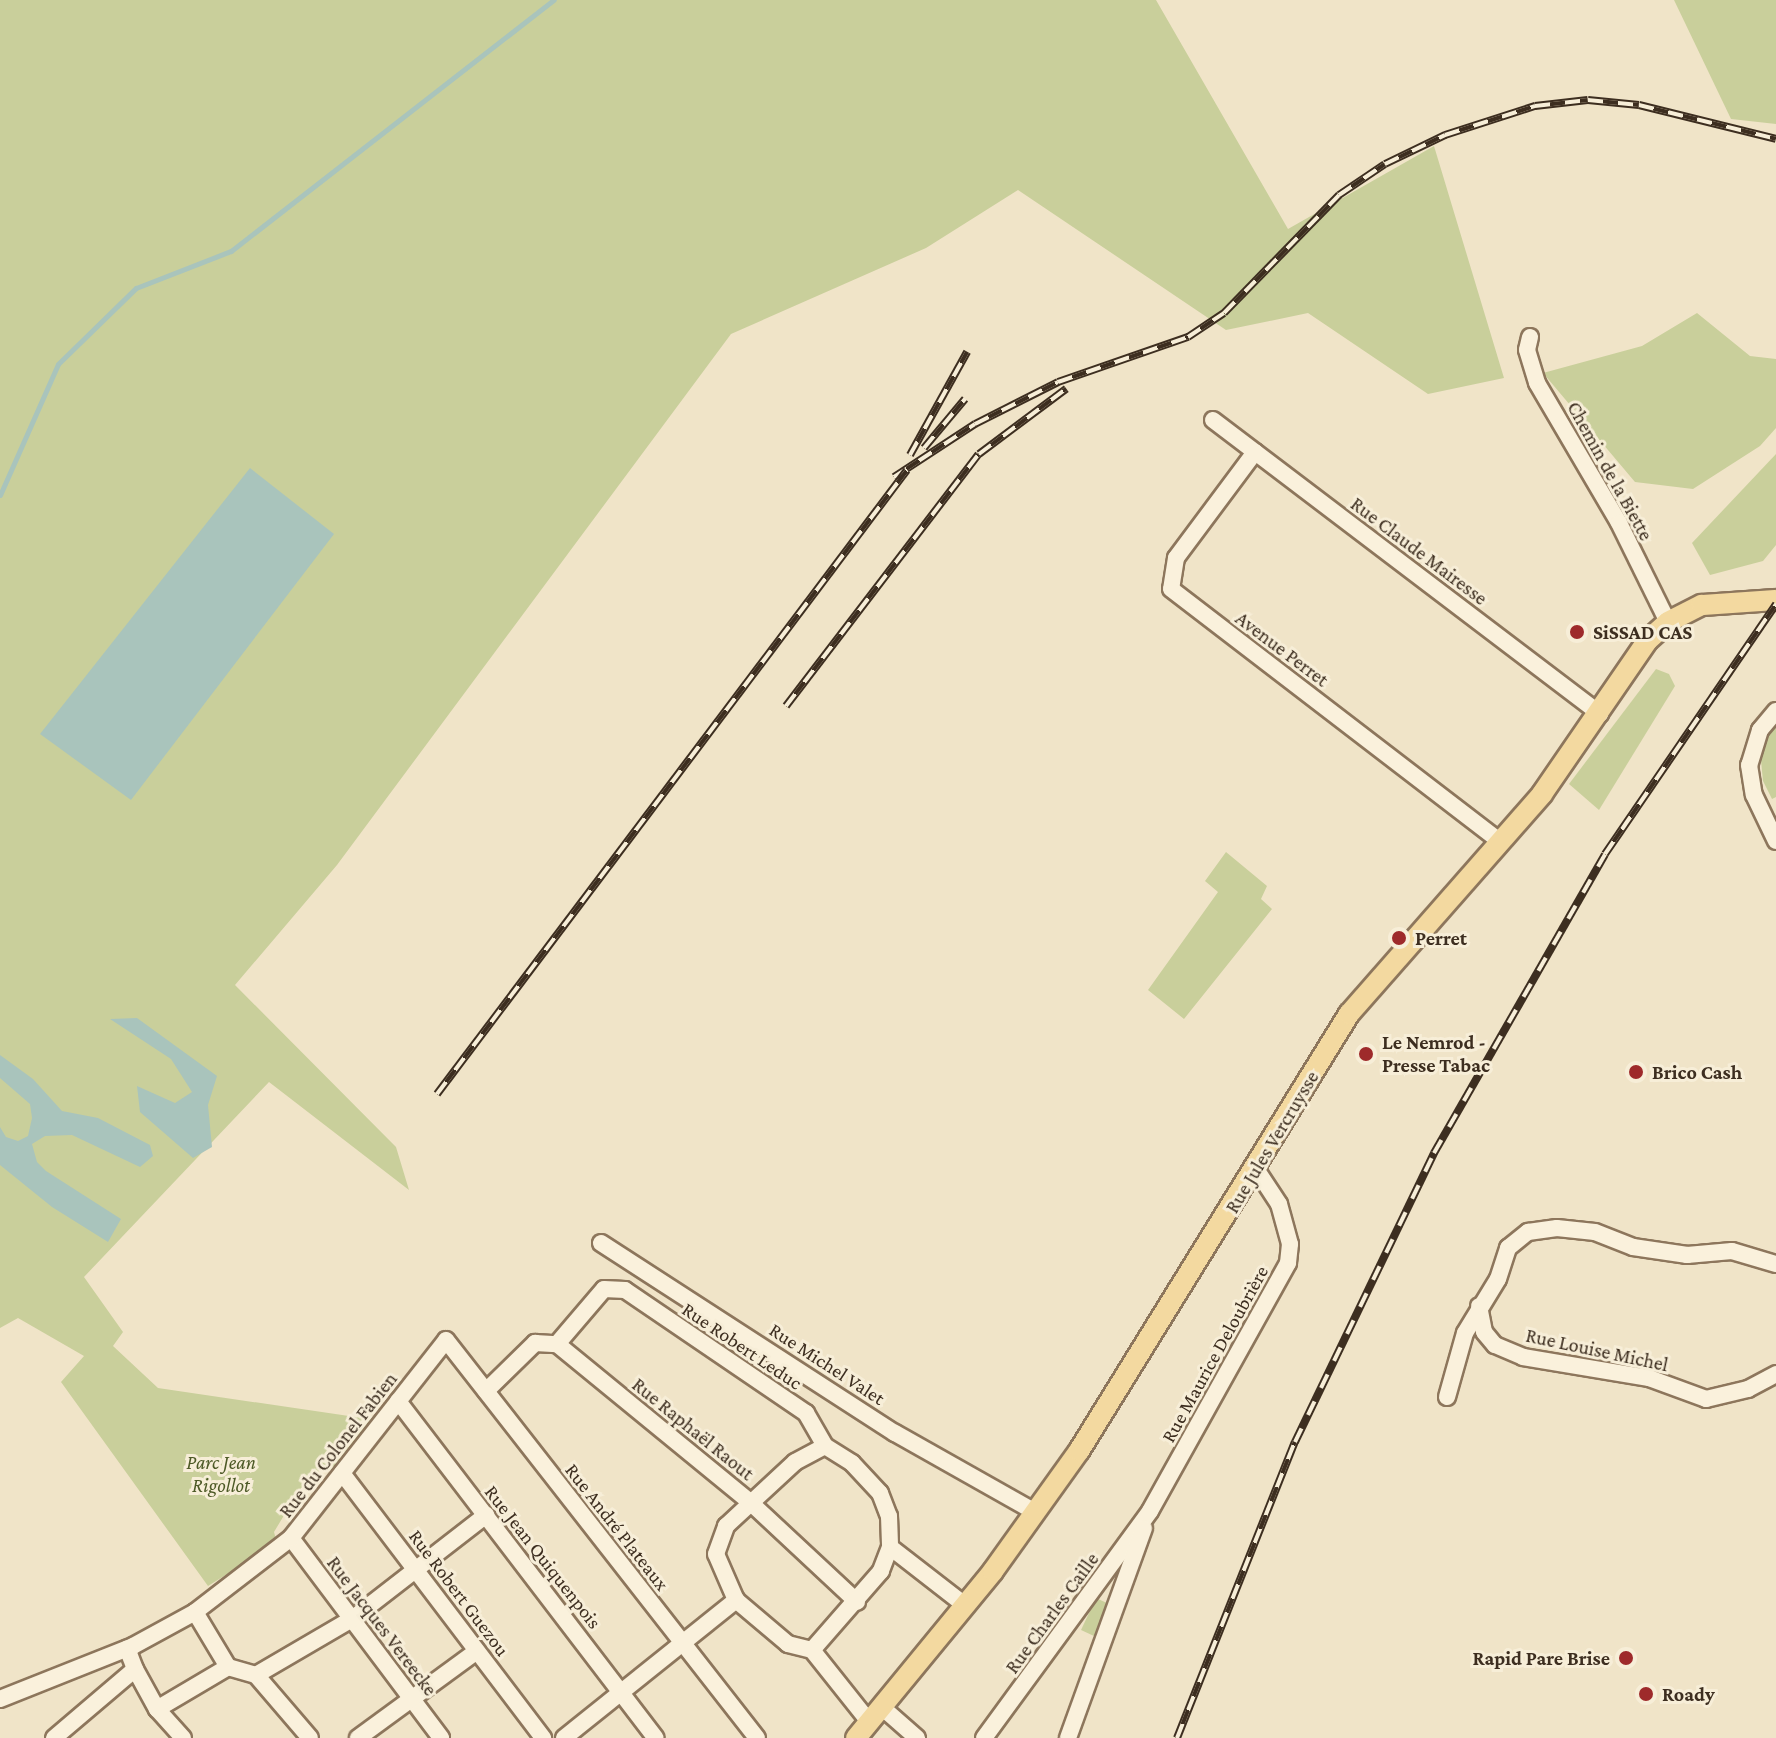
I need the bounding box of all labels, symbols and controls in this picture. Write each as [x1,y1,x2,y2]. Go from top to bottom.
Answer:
street label: Chemin de la Biette [1562,397,1658,545]
street label: Rue Claude Mairesse [1346,492,1492,610]
street label: Avenue Perret [1231,606,1333,692]
place label: SiSSAD CAS [1593,620,1692,644]
marker: SiSSAD CAS [1568,623,1586,641]
place label: Perret [1415,926,1467,950]
marker: Perret [1390,929,1408,947]
place label: Le Nemrod - Presse Tabac [1382,1030,1490,1077]
marker: Le Nemrod - Presse Tabac [1357,1045,1375,1063]
place label: Brico Cash [1652,1060,1742,1084]
marker: Brico Cash [1627,1063,1645,1081]
street label: Rue Jules Vercruysse [1220,1066,1324,1218]
street label: Rue Maurice Deloubrière [1156,1261,1274,1447]
street label: Rue Robert Leduc [677,1297,807,1395]
street label: Rue Michel Valet [765,1318,889,1410]
street label: Rue Louise Michel [1524,1323,1670,1377]
street label: Rue du Colonel Fabien [274,1368,402,1522]
street label: Rue Raphaël Raout [627,1373,759,1485]
park label: Parc Jean Rigollot [186,1450,256,1497]
street label: Rue André Plateaux [560,1459,674,1595]
street label: Rue Jean Quiquenpois [480,1480,606,1634]
street label: Rue Robert Guezou [404,1525,514,1661]
street label: Rue Charles Caille [1000,1548,1104,1678]
street label: Rue Jacques Vereecke [322,1551,442,1701]
place label: Rapid Pare Brise [1473,1646,1610,1670]
marker: Rapid Pare Brise [1617,1649,1635,1667]
place label: Roady [1662,1682,1715,1706]
marker: Roady [1637,1685,1655,1703]

